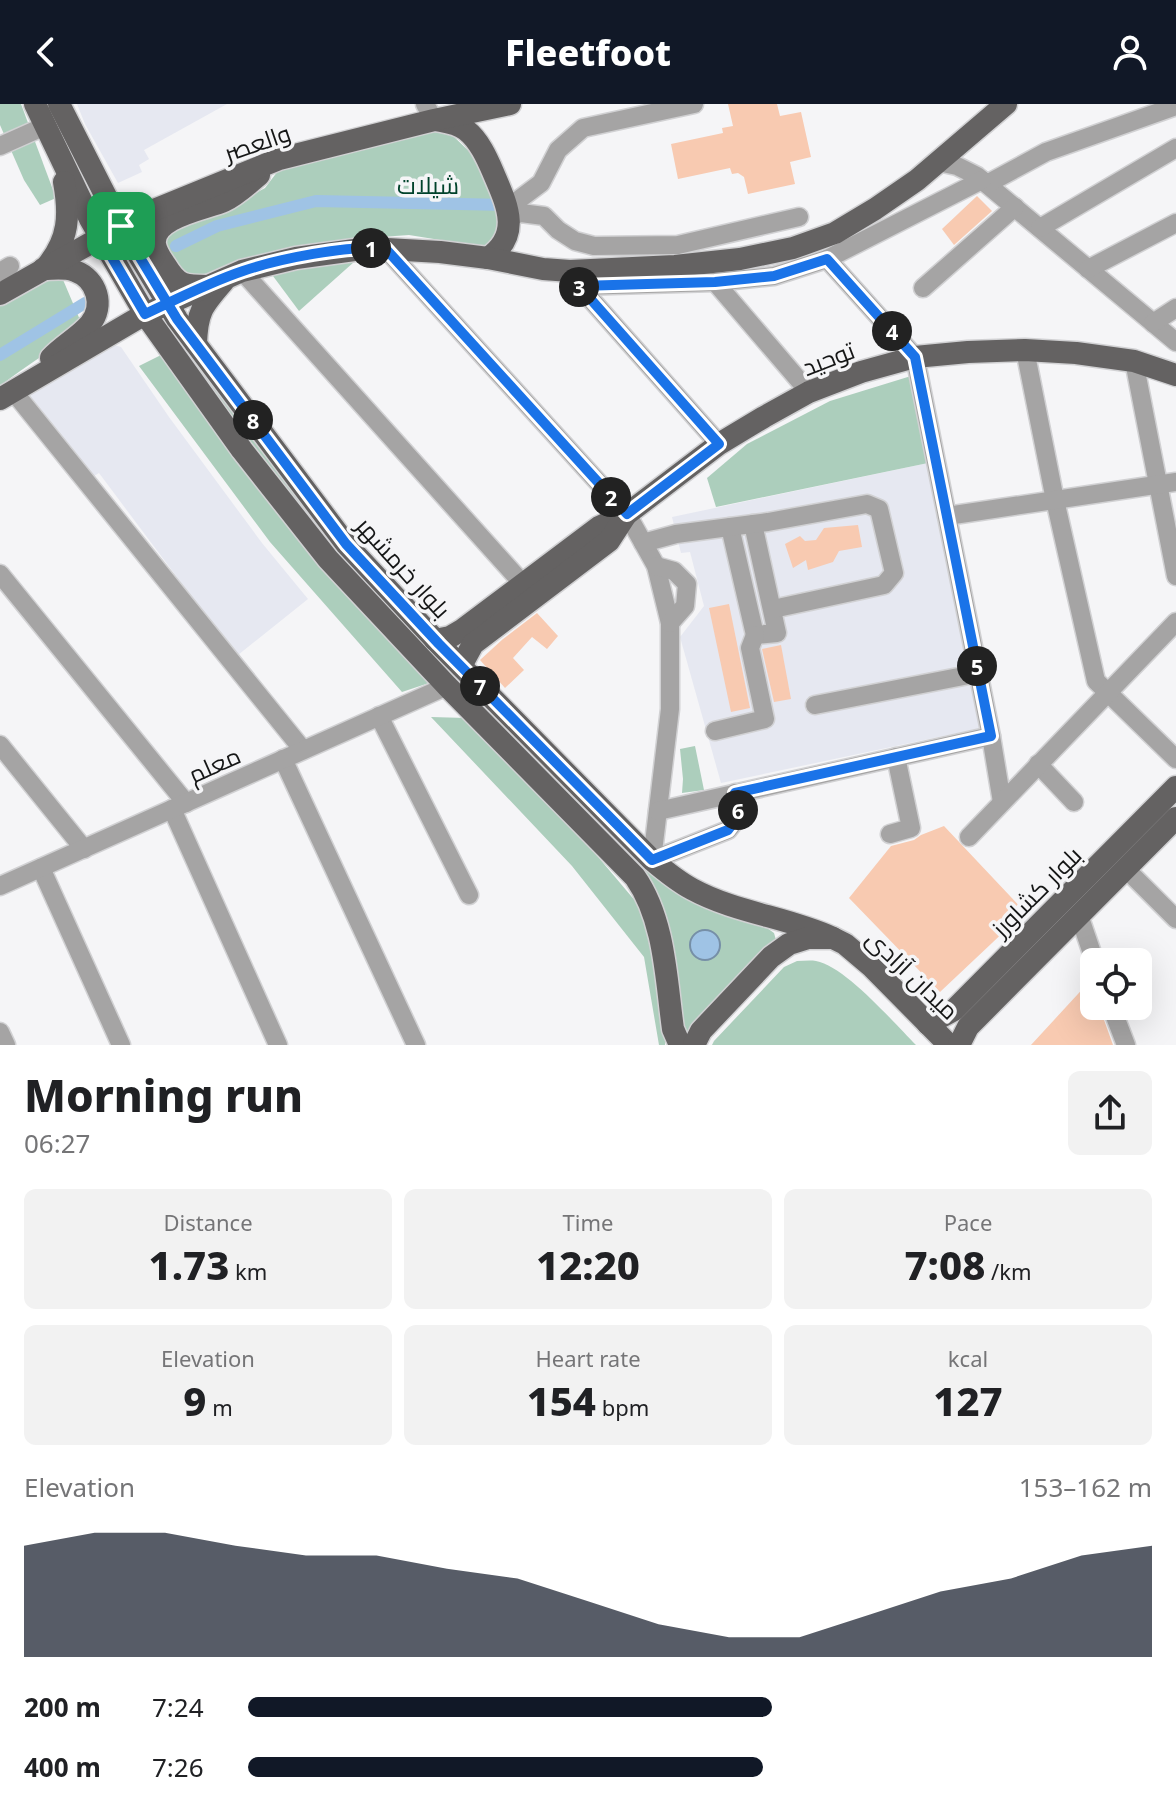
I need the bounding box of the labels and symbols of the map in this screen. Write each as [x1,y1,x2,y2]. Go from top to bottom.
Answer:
street label: والعصر [217,115,295,169]
park label: شیلات [397,168,459,201]
pin [87,192,155,260]
pin: 1 [351,228,391,268]
pin: 3 [559,267,599,307]
pin: 4 [872,311,912,351]
street label: توحید [797,333,859,383]
pin: 8 [233,400,273,440]
pin: 2 [591,477,631,517]
street label: بلوار خرمشهر [348,508,459,625]
pin: 5 [957,646,997,686]
pin: 7 [460,666,500,706]
street label: معلم [183,738,246,791]
pin: 6 [718,790,758,830]
street label: بلوار کشاورز [982,839,1088,945]
street label: میدان آزادی [860,922,966,1026]

